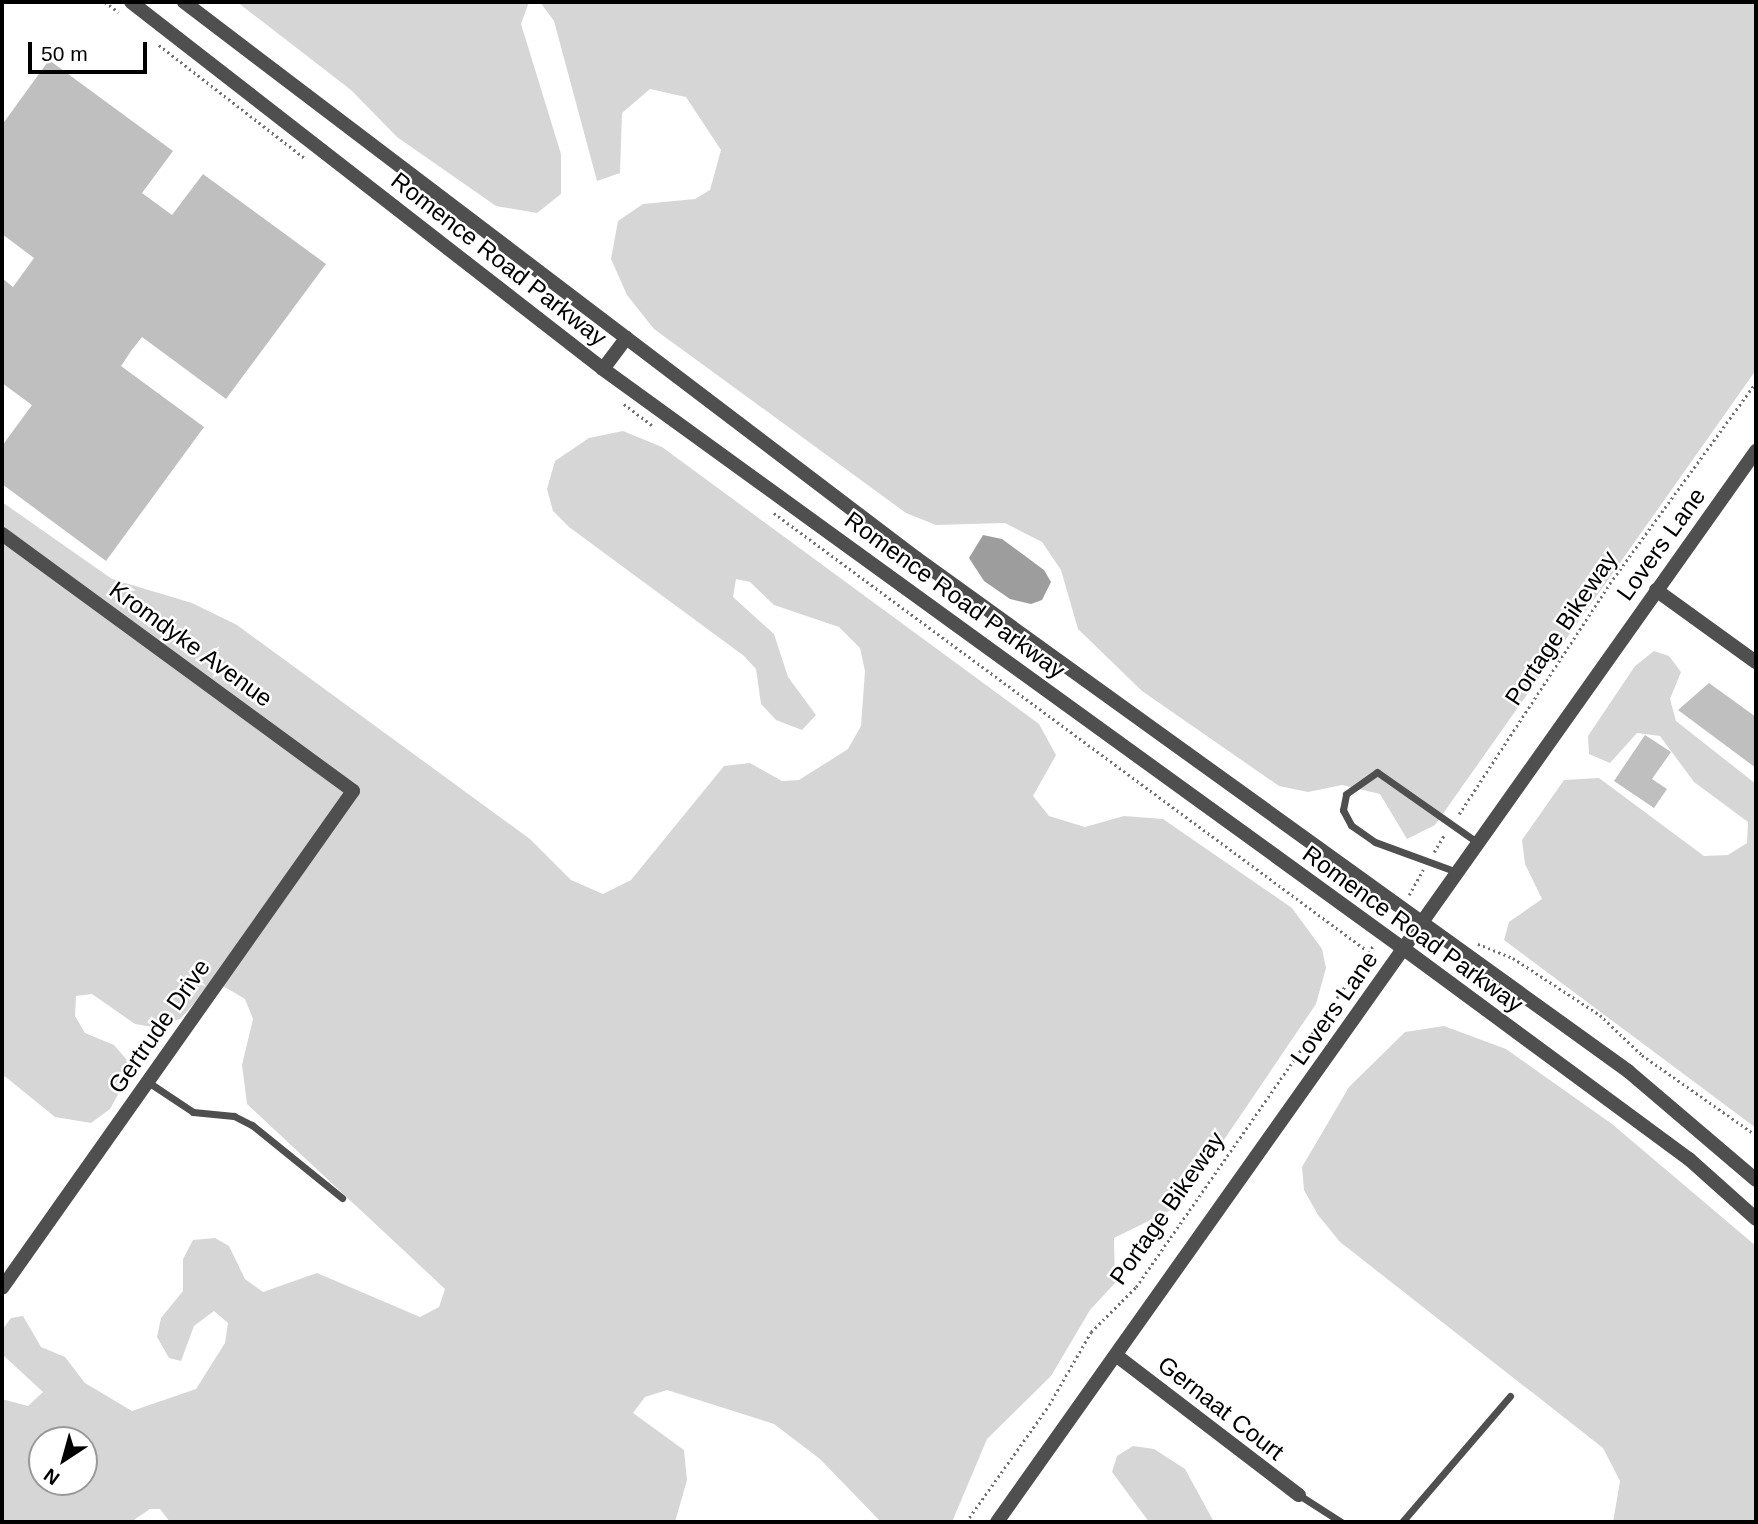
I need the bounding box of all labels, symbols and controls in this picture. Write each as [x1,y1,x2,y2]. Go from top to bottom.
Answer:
scale bar [32,28,150,72]
text: 50 m [41,42,88,65]
street label: Romence Road Parkway [386,166,612,352]
street label: Lovers Lane [1611,482,1711,606]
street label: Romence Road Parkway [839,505,1071,685]
street label: Portage Bikeway [1499,545,1623,711]
street label: Kromdyke Avenue [103,575,279,713]
street label: Romence Road Parkway [1297,839,1529,1019]
street label: Lovers Lane [1284,946,1384,1070]
street label: Gertrude Drive [102,953,216,1099]
street label: Portage Bikeway [1104,1126,1230,1290]
street label: Gernaat Court [1152,1350,1290,1466]
north arrow [28,1426,98,1496]
text: N [40,1464,63,1489]

